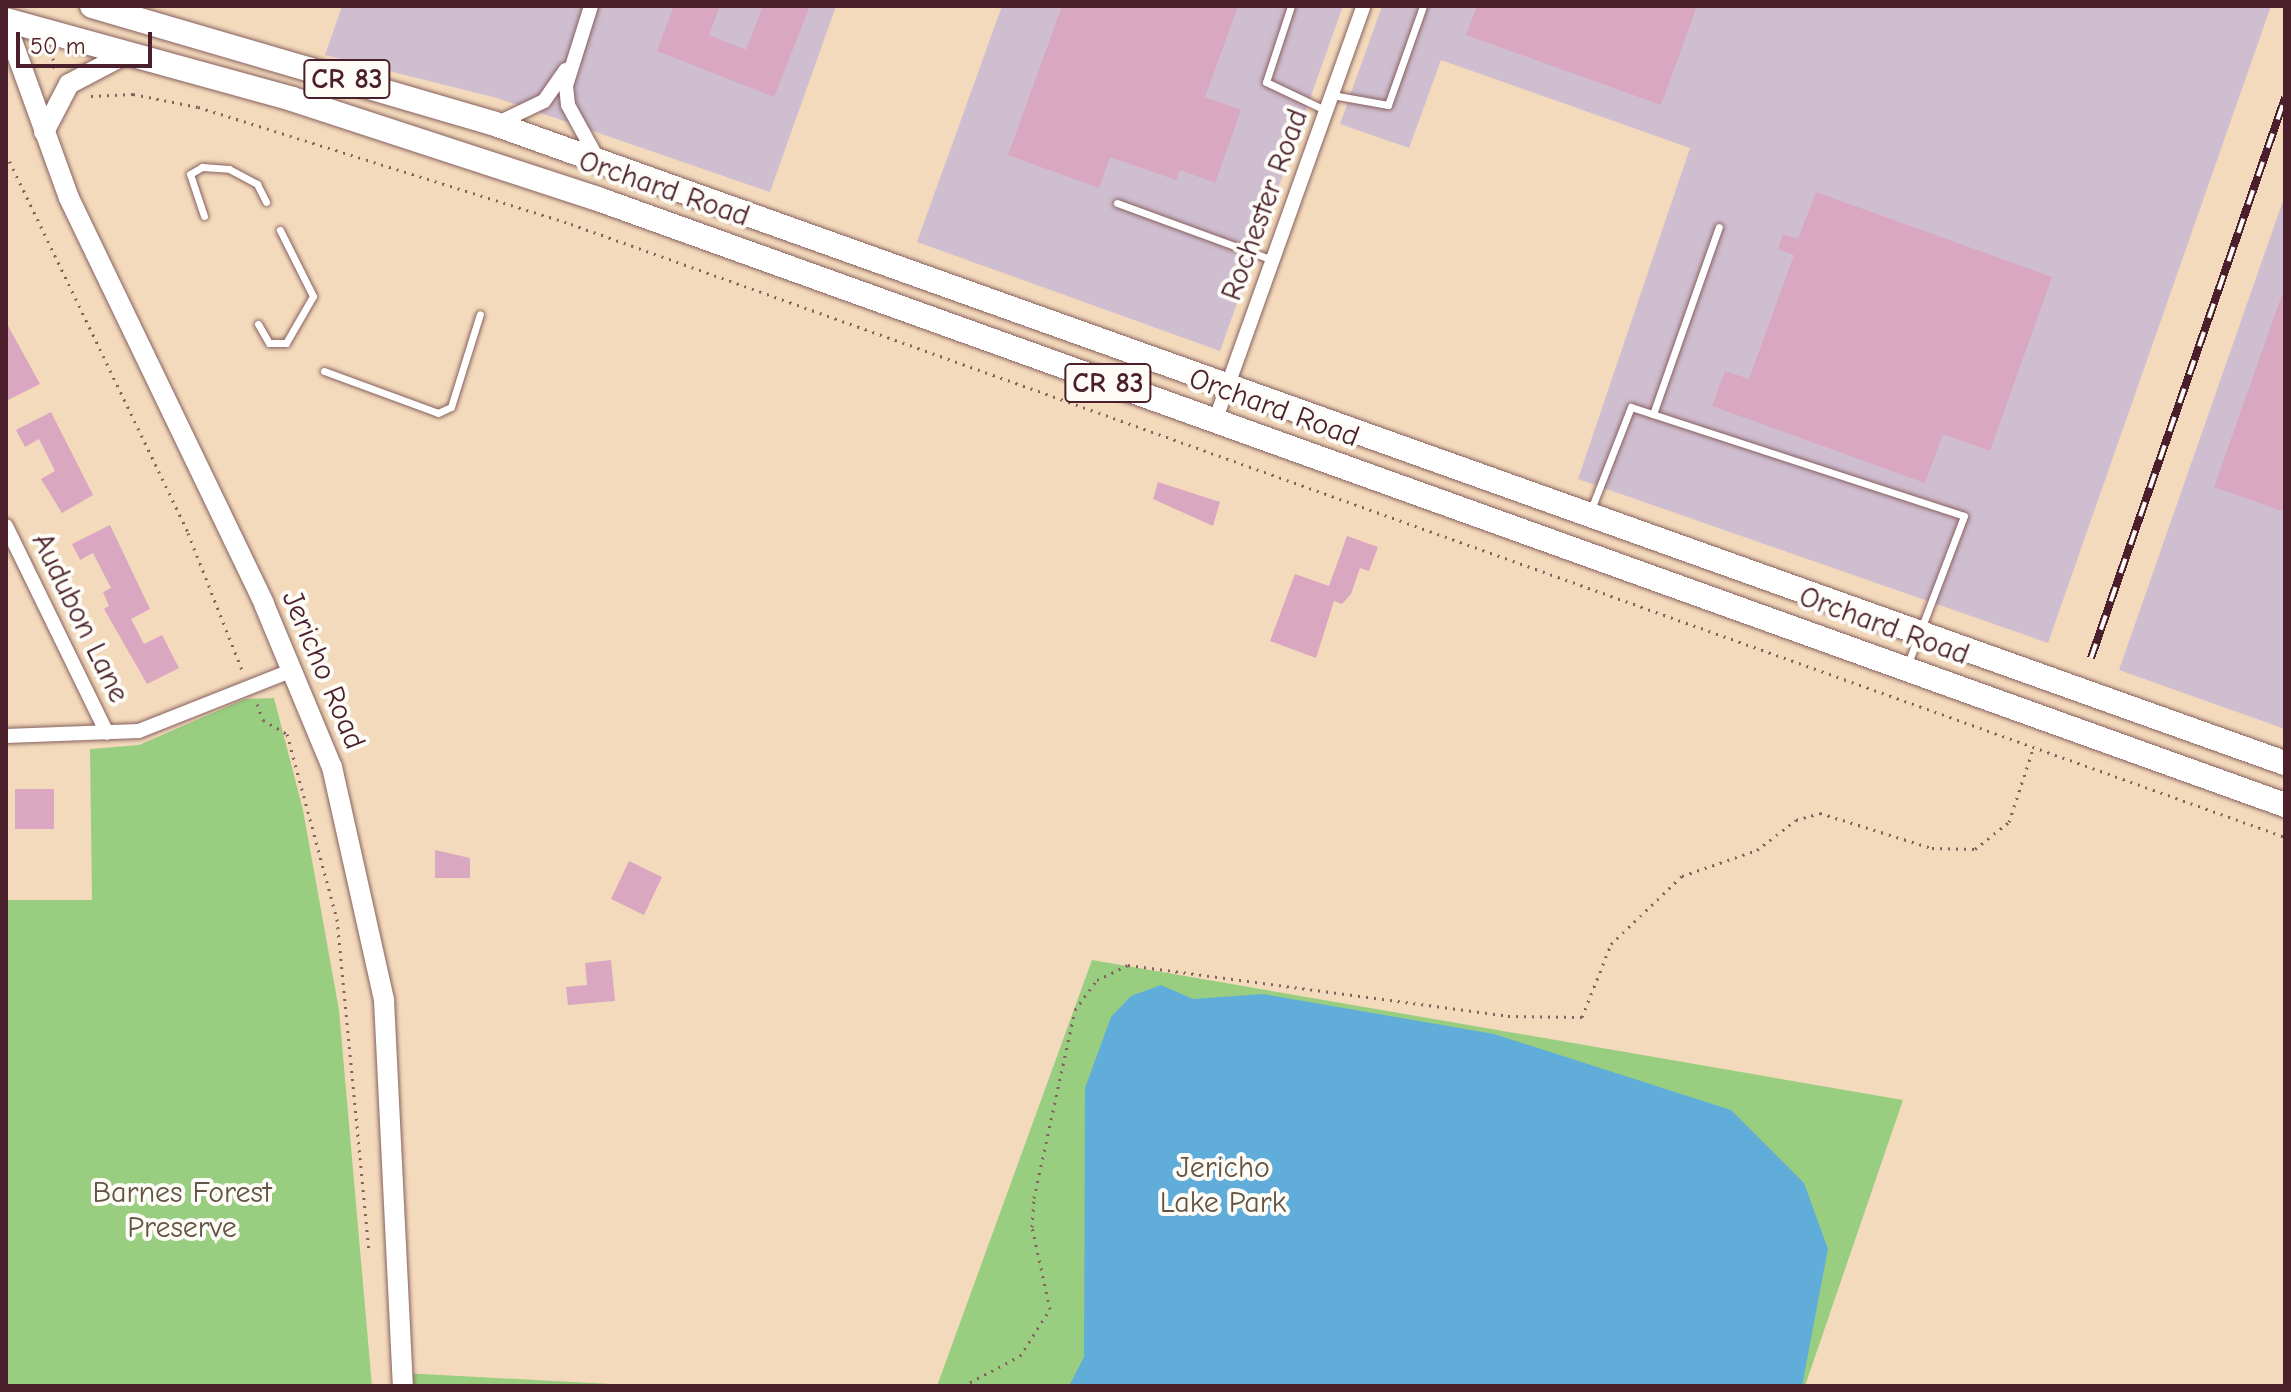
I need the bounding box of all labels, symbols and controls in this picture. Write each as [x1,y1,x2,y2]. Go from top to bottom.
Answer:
scale bar [20,16,156,66]
text: 50 m [30,32,86,60]
road number: CR 83 [303,55,391,103]
street label: Rochester Road [1214,104,1316,306]
street label: Orchard Road [574,143,754,235]
road number: CR 83 [1064,359,1152,407]
street label: Orchard Road [1184,361,1364,455]
street label: Audubon Lane [23,527,137,709]
street label: Orchard Road [1794,579,1974,673]
street label: Jericho Road [273,585,373,755]
park label: Jericho Lake Park [1160,1150,1286,1220]
park label: Barnes Forest Preserve [92,1175,272,1246]

